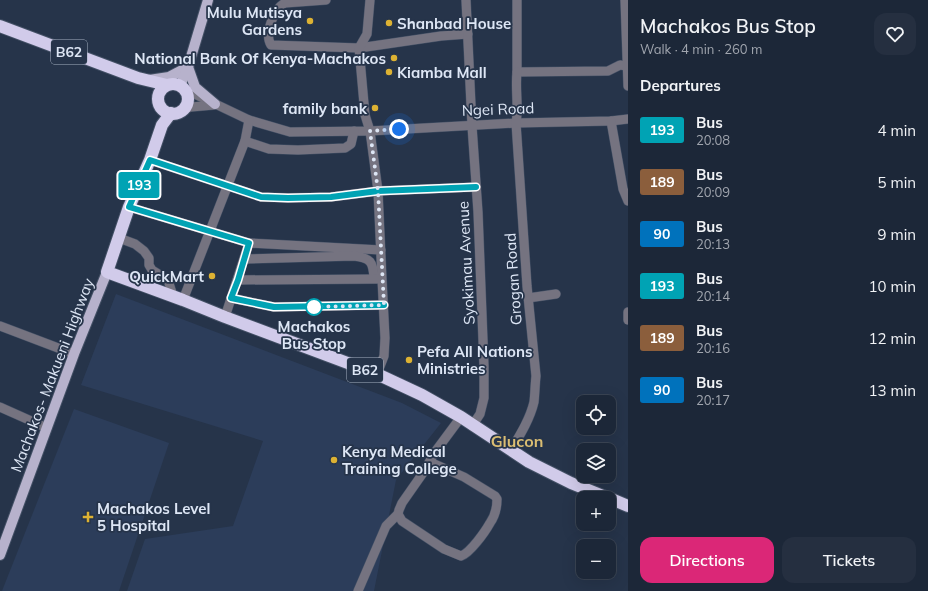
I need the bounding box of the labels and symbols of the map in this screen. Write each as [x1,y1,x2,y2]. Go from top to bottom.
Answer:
place label: Mulu Mutisya Gardens [207,3,302,39]
place label: Shanbad House [397,14,511,33]
marker: Mulu Mutisya Gardens [305,16,315,26]
marker: Shanbad House [384,18,394,28]
road number: B62 [51,40,87,64]
place label: National Bank Of Kenya-Machakos [134,49,386,68]
marker: National Bank Of Kenya-Machakos [389,53,399,63]
place label: Kiamba Mall [397,63,487,82]
marker: Kiamba Mall [384,67,394,77]
street label: Ngei Road [461,98,535,120]
place label: family bank [283,99,368,118]
marker: family bank [370,103,380,113]
your location [389,119,409,139]
line badge: 193 [116,172,162,198]
street label: Syokimau Avenue [453,201,479,325]
street label: Grogan Road [500,232,526,326]
place label: QuickMart [129,267,204,286]
marker: QuickMart [207,271,217,281]
street label: Machakos- Makueni Highway [6,275,98,475]
marker: Machakos Bus Stop [305,298,323,316]
place label: Machakos Bus Stop [278,317,350,353]
place label: Pefa All Nations Ministries [417,342,533,378]
marker: Pefa All Nations Ministries [404,355,414,365]
road number: B62 [347,358,383,382]
district label: Glucon [491,431,543,451]
place label: Kenya Medical Training College [342,442,457,478]
marker: Kenya Medical Training College [329,455,339,465]
place label: Machakos Level 5 Hospital [97,499,210,535]
marker: Machakos Level 5 Hospital [82,511,94,523]

